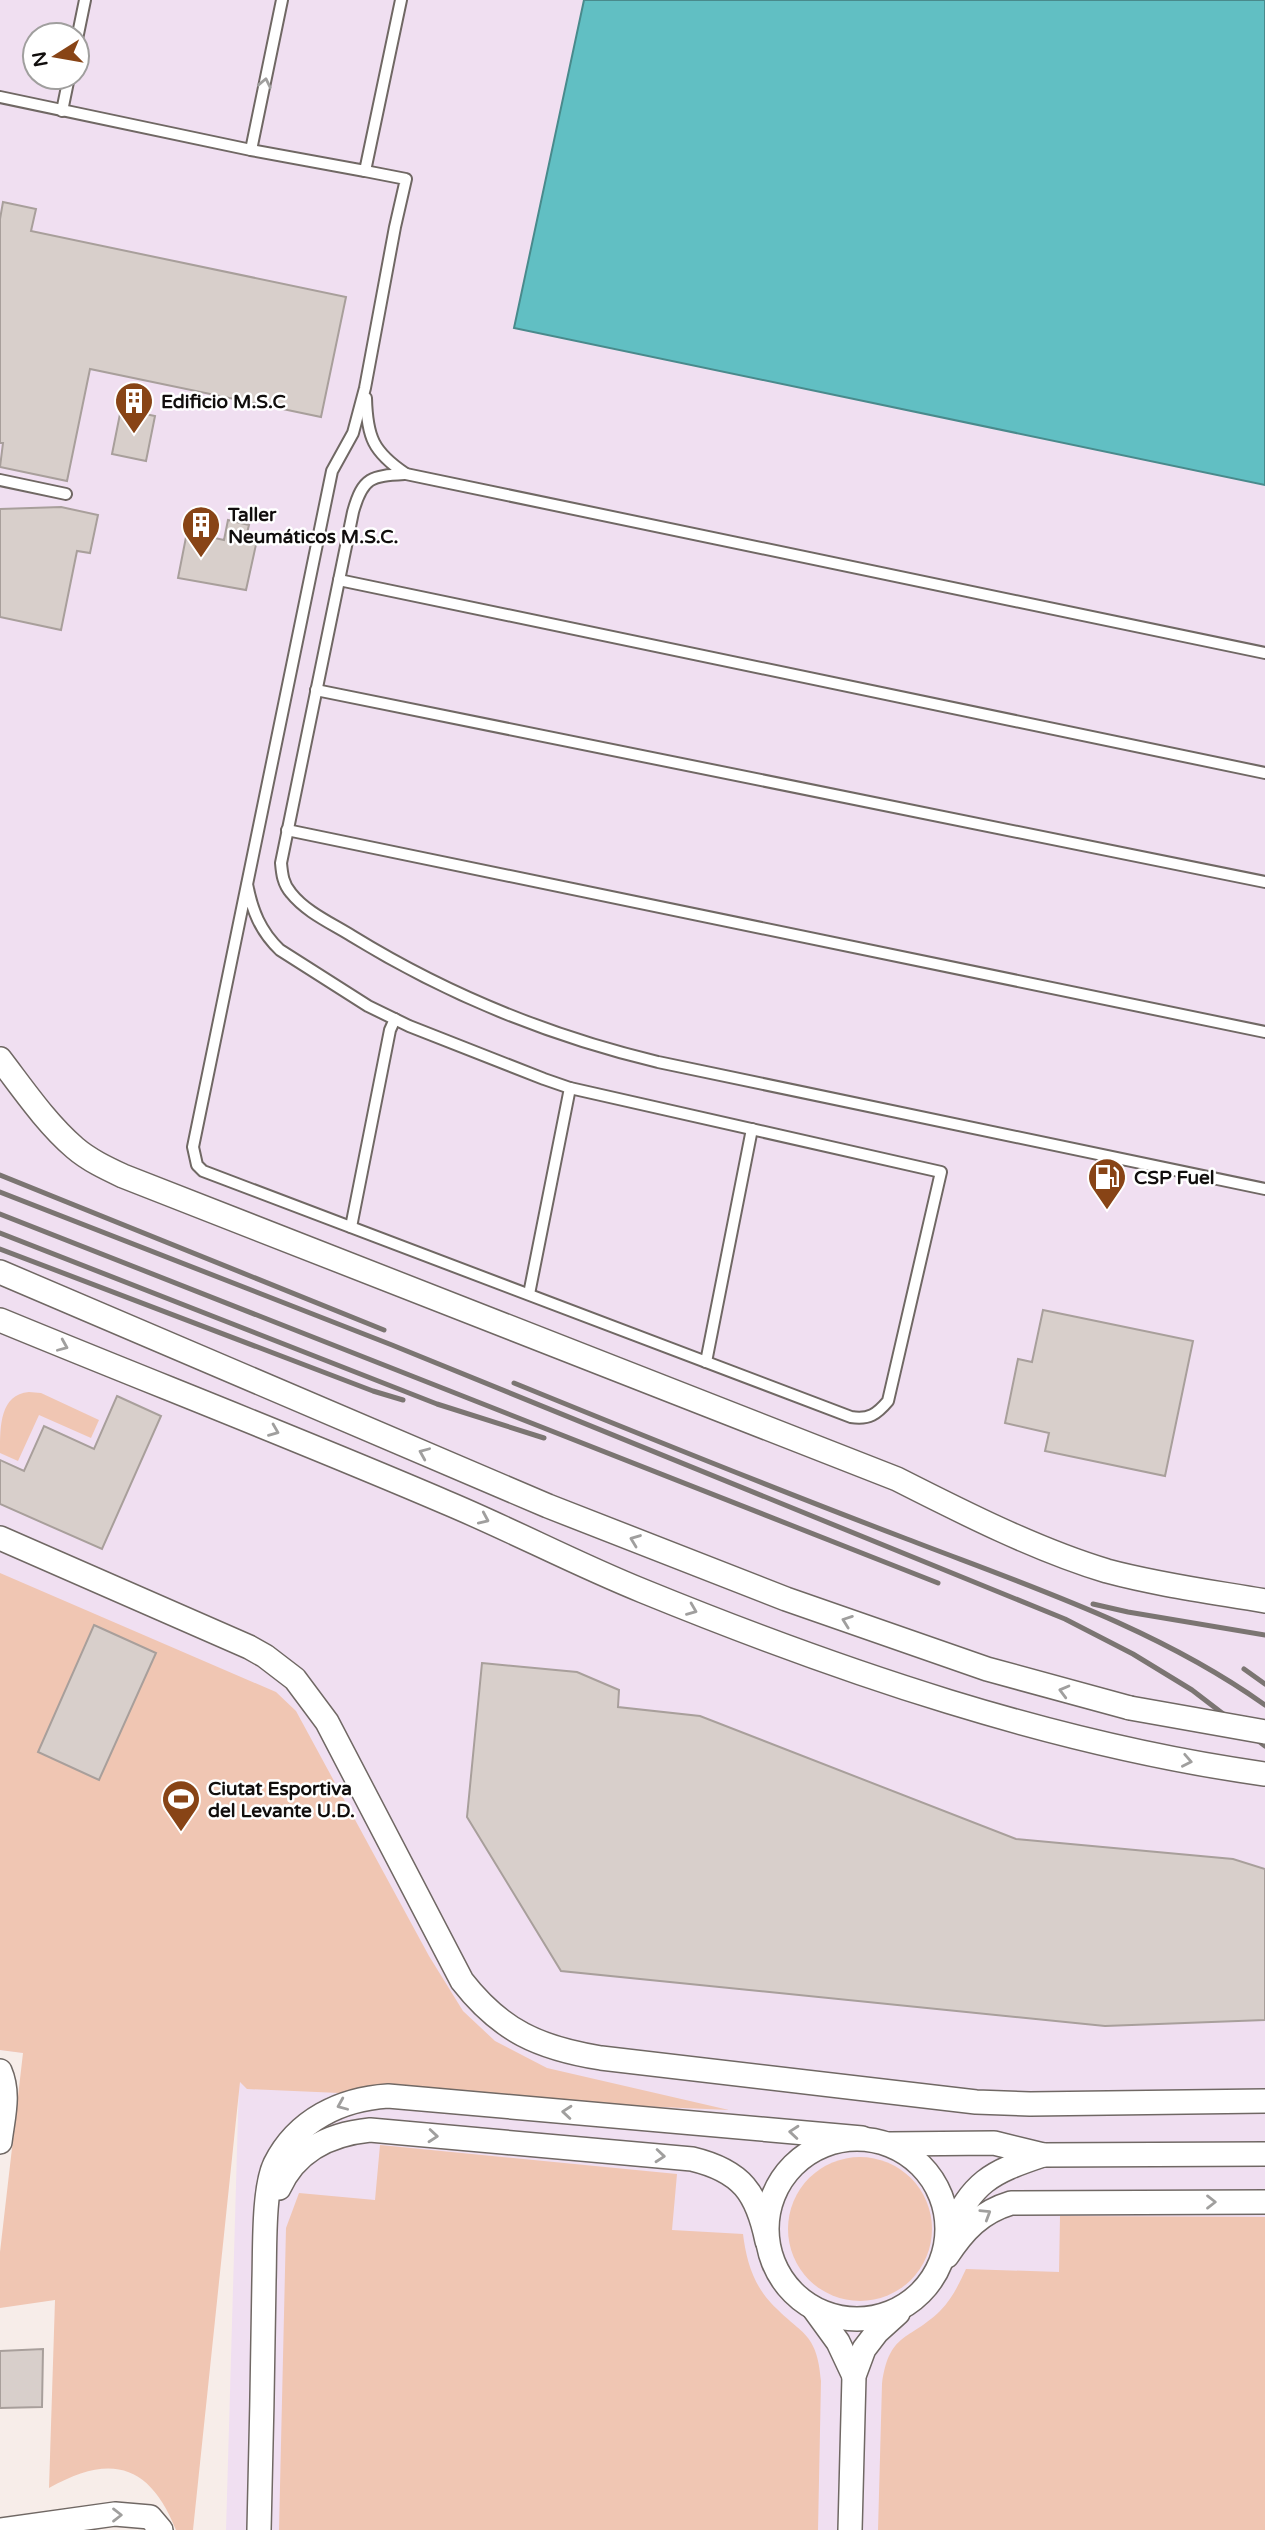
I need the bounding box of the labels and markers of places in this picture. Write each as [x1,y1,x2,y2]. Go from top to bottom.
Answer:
building icon: Edificio M.S.C [113,380,155,435]
place label: Edificio M.S.C [161,391,286,413]
building icon: Taller Neumáticos M.S.C. [180,504,222,559]
place label: Taller Neumáticos M.S.C. [227,504,398,548]
fuel station icon: CSP Fuel [1086,1156,1128,1211]
place label: CSP Fuel [1134,1167,1215,1189]
sports icon: Ciutat Esportiva del Levante U.D. [160,1778,202,1833]
place label: Ciutat Esportiva del Levante U.D. [208,1778,355,1822]

